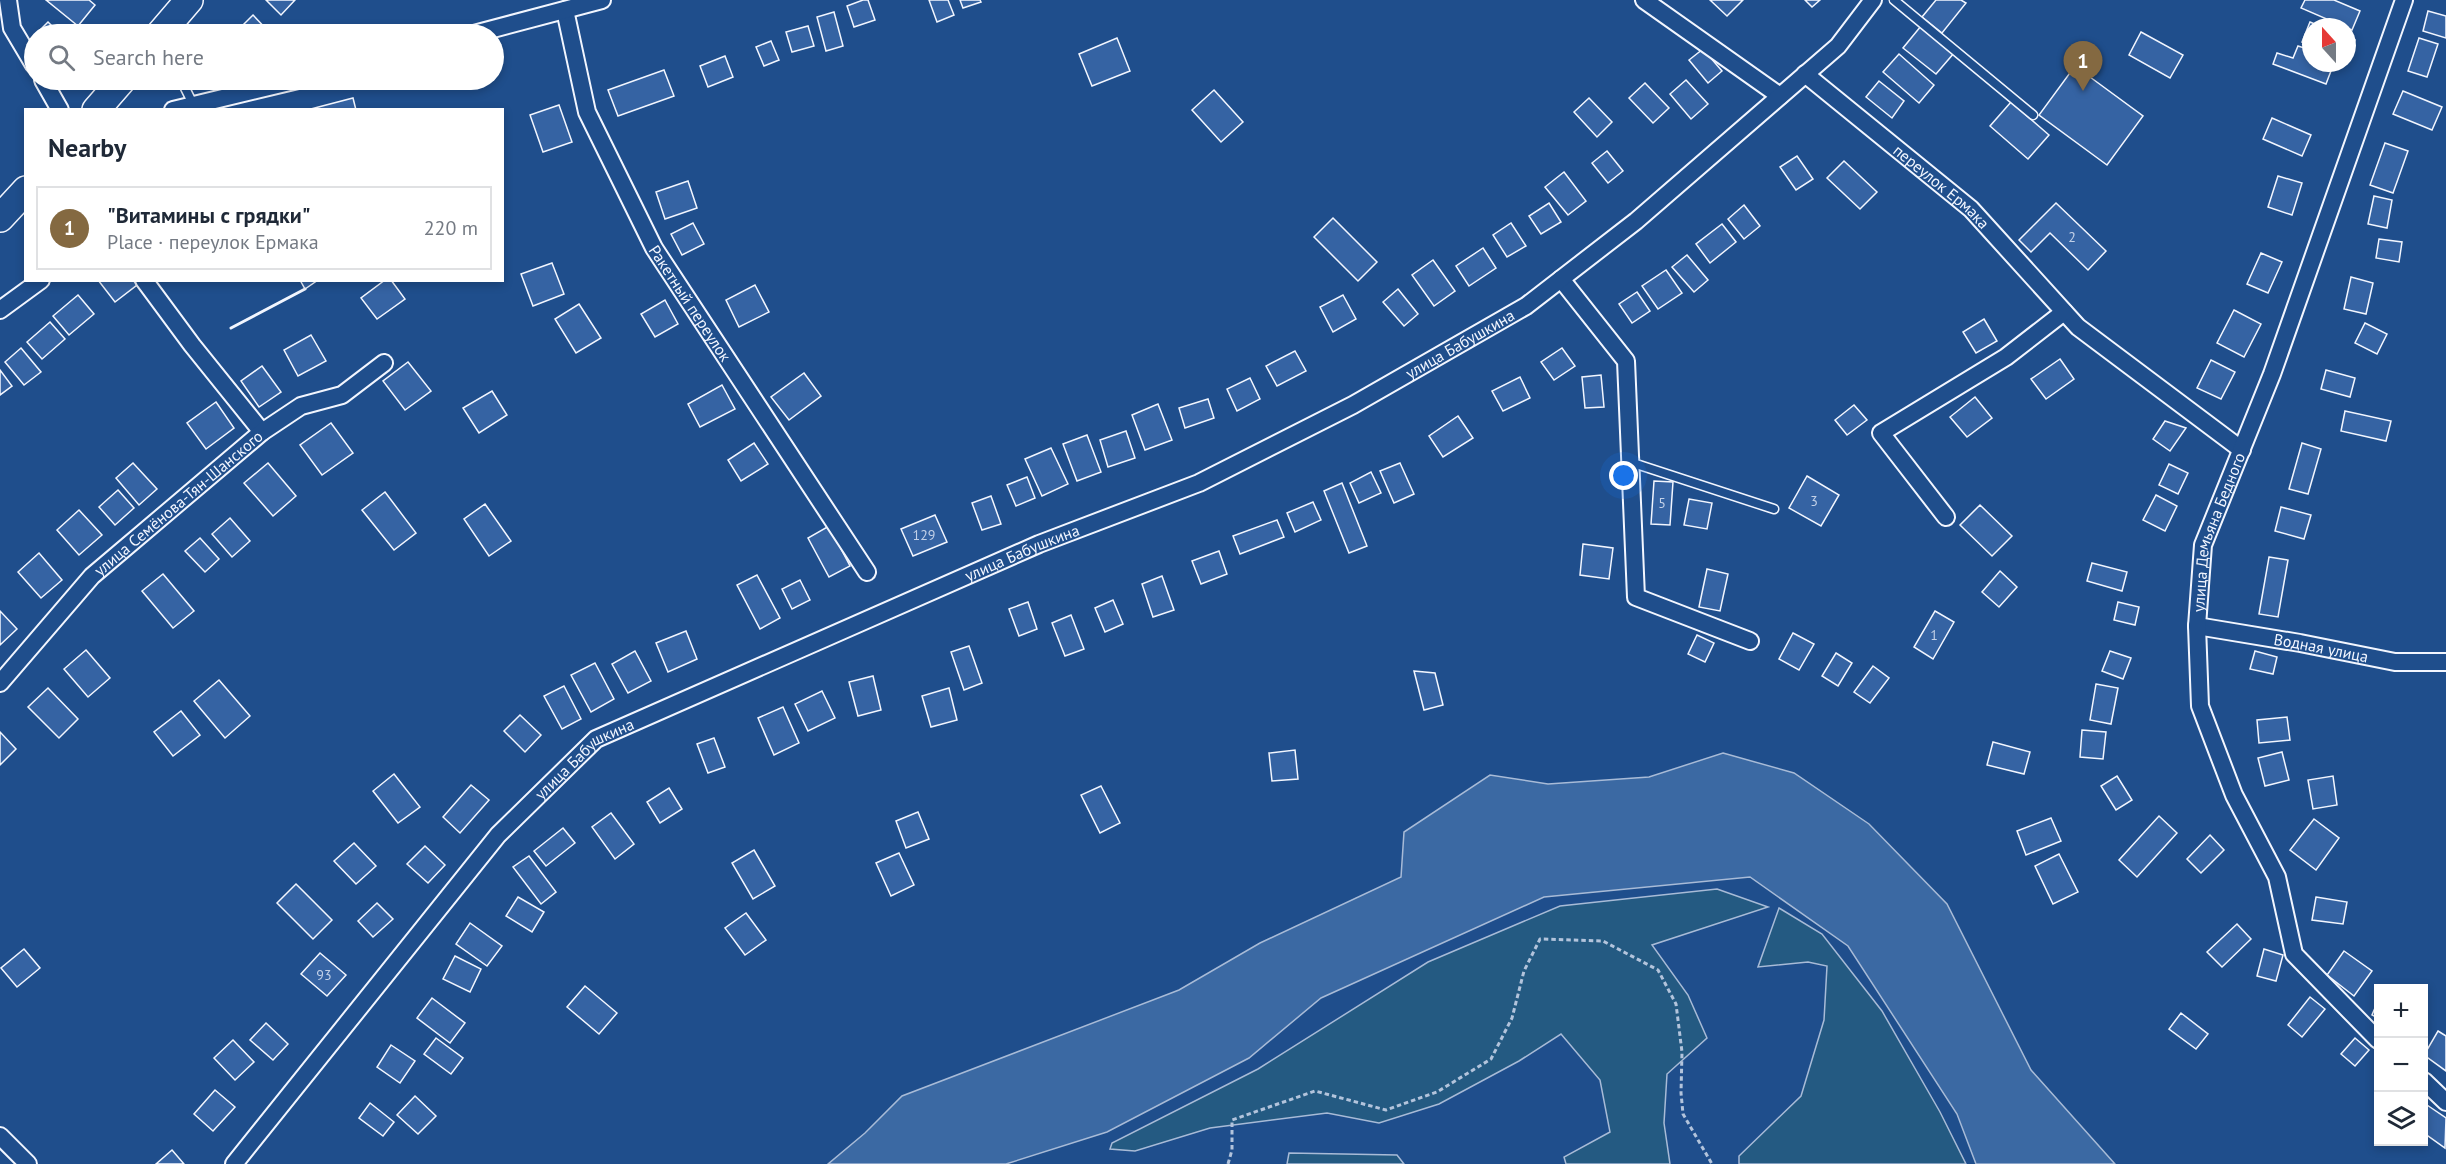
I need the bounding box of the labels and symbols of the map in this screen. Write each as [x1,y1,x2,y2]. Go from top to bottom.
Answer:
north arrow [2302,18,2356,72]
pin: 1 [2064,42,2102,91]
street label: переулок Ермака [1889,140,1994,233]
house number: 2 [2068,228,2076,246]
street label: Ракетный переулок [645,241,736,366]
street label: улица Бабушкина [1402,305,1518,383]
street label: улица Семёнова-Тян-Шанского [90,426,267,580]
street label: улица Демьяна Бедного [2188,450,2249,613]
your location [1609,461,1638,490]
house number: 3 [1810,492,1818,510]
house number: 5 [1658,494,1666,512]
street label: улица Бабушкина [962,520,1082,585]
house number: 129 [913,526,935,544]
house number: 1 [1930,626,1938,644]
street label: Водная улица [2272,629,2370,666]
street label: улица Бабушкина [530,714,637,804]
house number: 93 [316,966,332,984]

